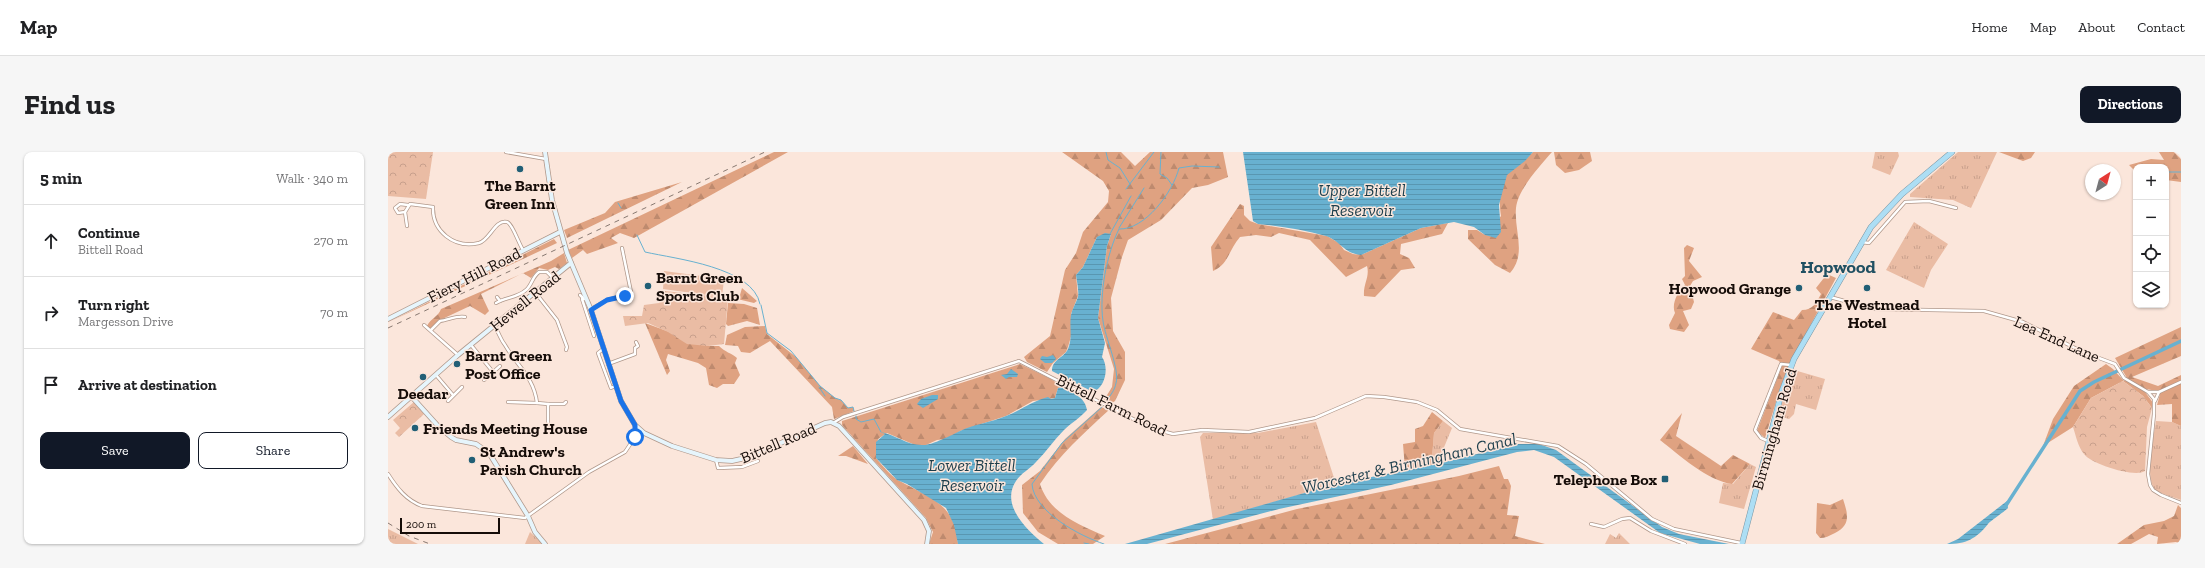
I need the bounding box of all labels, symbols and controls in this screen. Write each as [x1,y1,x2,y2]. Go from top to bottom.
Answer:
text: Map [20,16,57,39]
text: Home [1972,19,2008,36]
text: Map [2030,19,2056,36]
text: About [2078,19,2115,36]
text: Contact [2137,19,2185,36]
button: Directions [2080,86,2181,123]
text: Find us [24,88,115,121]
marker: The Barnt Green Inn [515,164,525,174]
north arrow [2085,164,2121,200]
map controls [2133,164,2169,308]
button: + [2133,164,2169,200]
text: 5 min [40,168,82,188]
text: Walk · 340 m [276,171,348,186]
place label: The Barnt Green Inn [484,176,556,213]
water label: Upper Bittell Reservoir [1318,180,1406,220]
button: − [2133,200,2169,236]
text: Continue [78,224,140,242]
icon: ahead [40,230,62,252]
text: 270 m [314,233,348,248]
button: locate [2133,236,2169,272]
text: Bittell Road [78,242,143,257]
street label: Fiery Hill Road [424,243,524,307]
district label: Hopwood [1800,256,1876,278]
street label: Hewell Road [486,267,564,335]
place label: Barnt Green Sports Club [656,268,743,305]
button: layers [2133,272,2169,308]
place label: Hopwood Grange [1669,279,1791,298]
marker: Barnt Green Sports Club [643,281,653,291]
marker: Hopwood Grange [1794,283,1804,293]
marker: The Westmead Hotel [1862,283,1872,293]
route end [616,287,634,305]
place label: The Westmead Hotel [1814,295,1920,332]
text: Turn right [78,296,149,314]
icon: right [40,302,62,324]
text: 70 m [320,305,348,320]
street label: Lea End Lane [2011,312,2103,366]
text: Margesson Drive [78,314,173,329]
place label: Barnt Green Post Office [465,346,552,383]
marker: Barnt Green Post Office [452,359,462,369]
street label: Birmingham Road [1748,366,1801,492]
street label: Bittell Farm Road [1054,370,1171,440]
marker: Deedar [418,372,428,382]
icon: arrive [40,374,62,396]
text: Arrive at destination [78,376,217,394]
place label: Deedar [398,384,448,403]
place label: Friends Meeting House [423,419,588,438]
street label: Bittell Road [737,419,819,467]
marker: Friends Meeting House [410,423,420,433]
route start [626,428,644,446]
water label: Worcester & Birmingham Canal [1300,429,1518,497]
button: Save [40,432,190,469]
button: Share [198,432,348,469]
place label: St Andrew's Parish Church [480,442,583,479]
marker: St Andrew's Parish Church [467,455,477,465]
water label: Lower Bittell Reservoir [928,455,1016,495]
place label: Telephone Box [1554,470,1657,489]
marker: Telephone Box [1660,474,1670,484]
scale bar [400,516,500,535]
text: 200 m [406,518,436,531]

